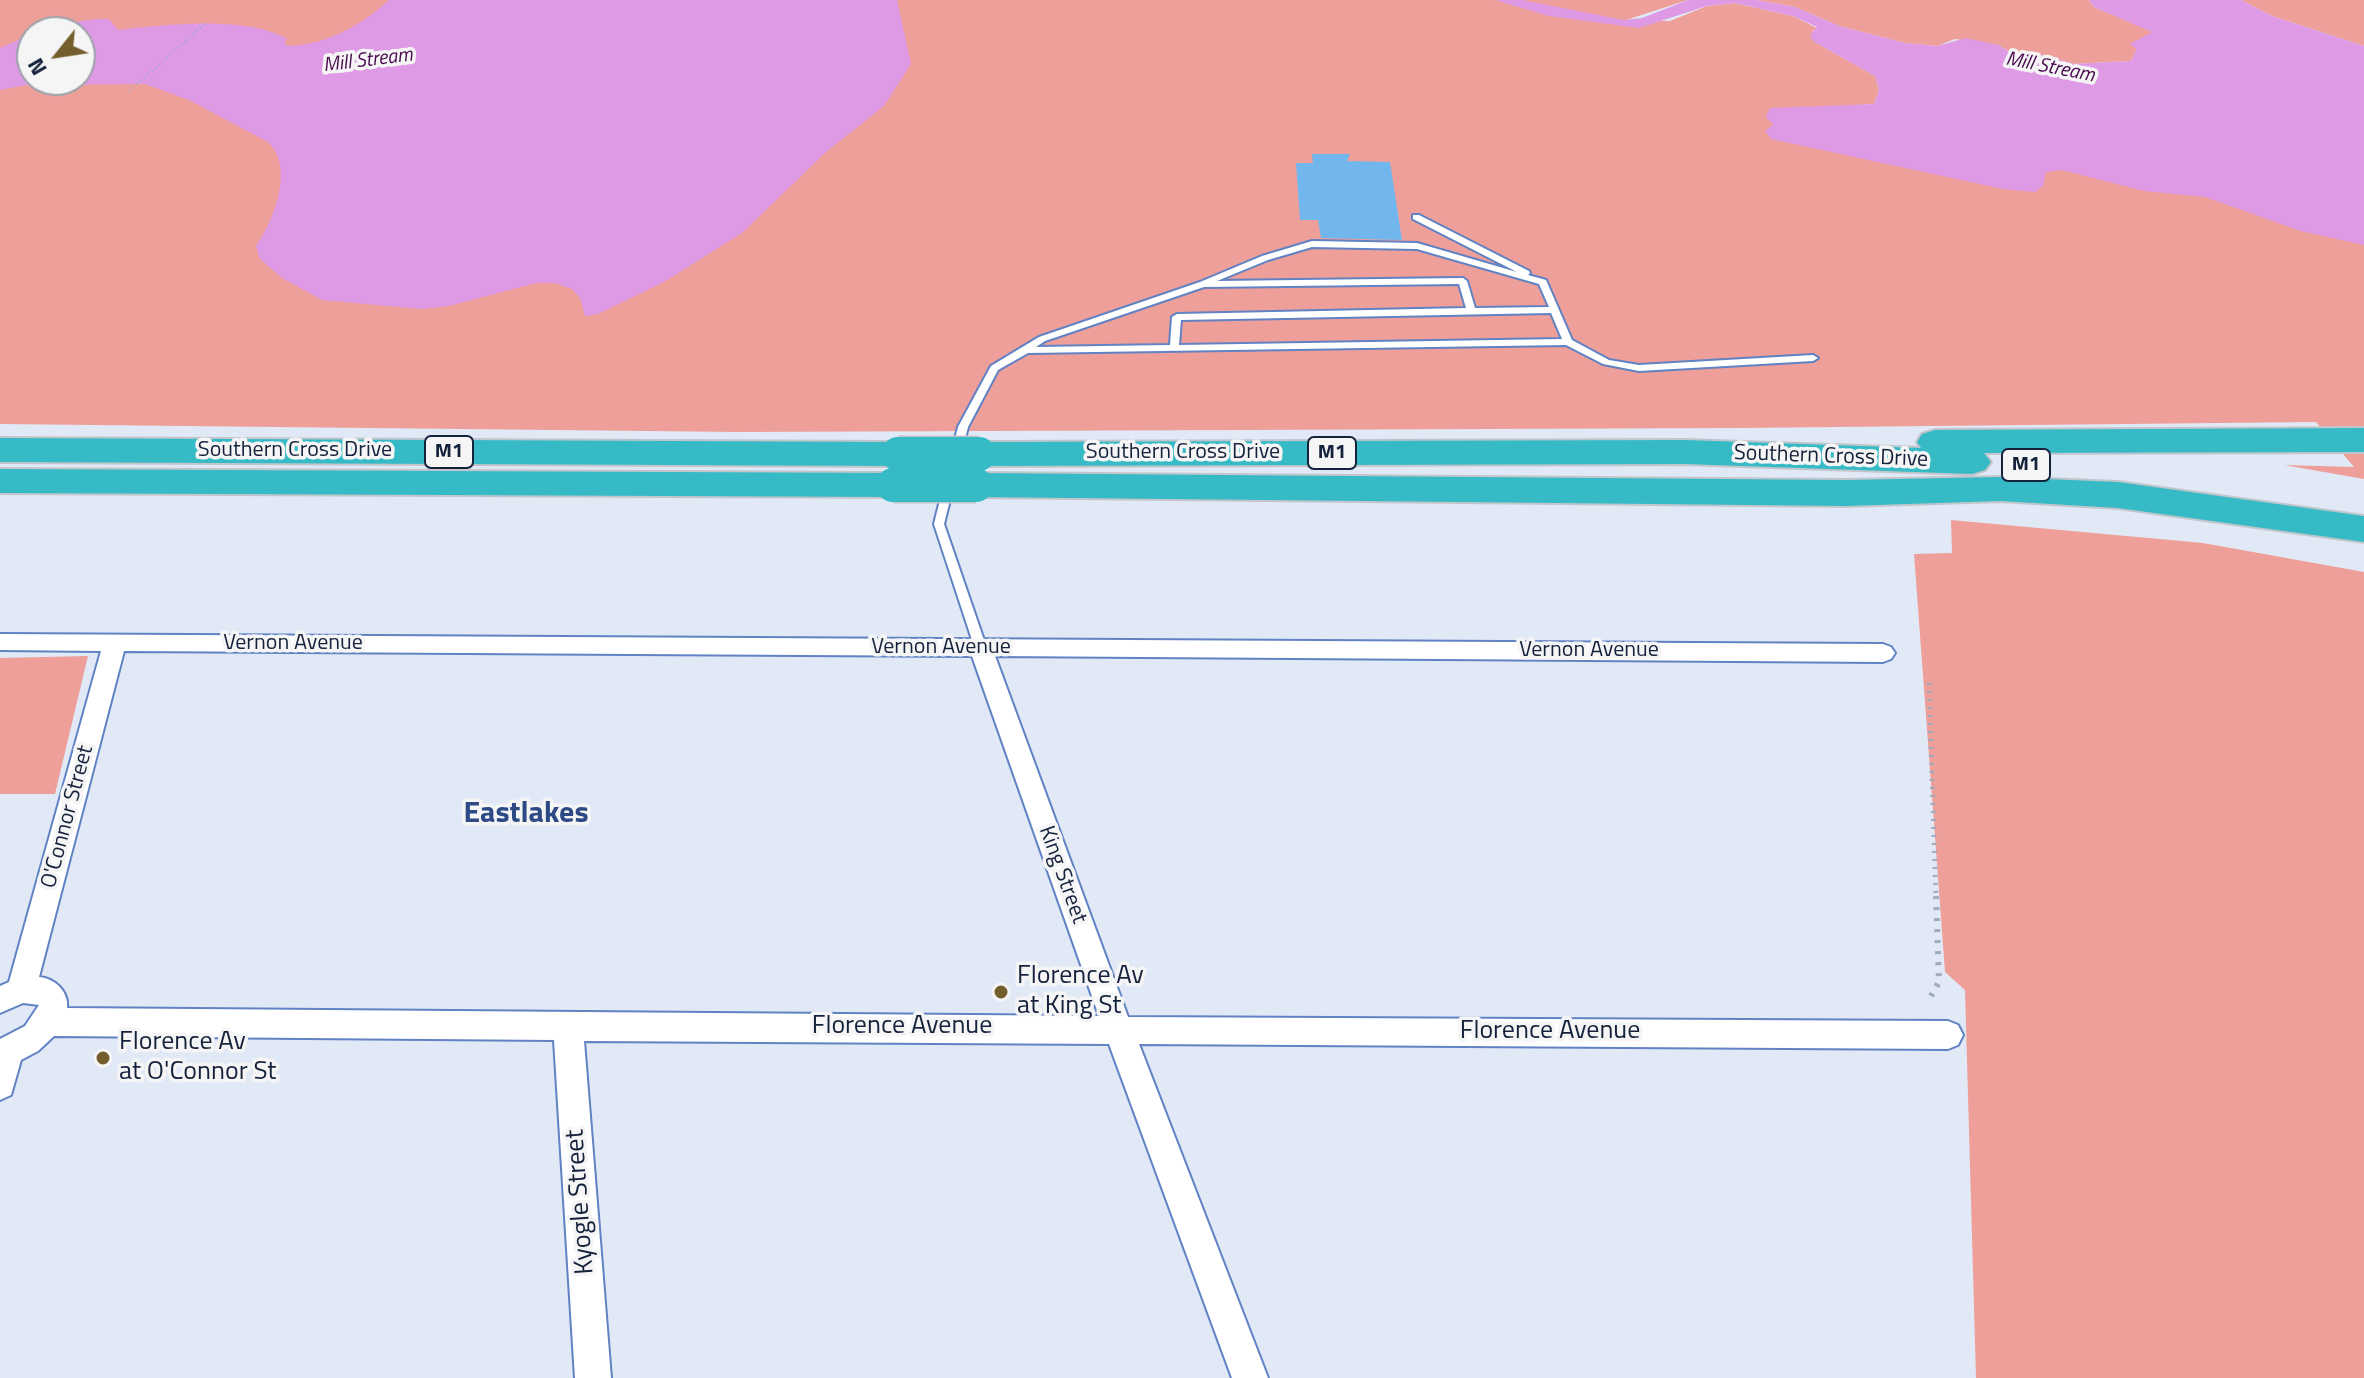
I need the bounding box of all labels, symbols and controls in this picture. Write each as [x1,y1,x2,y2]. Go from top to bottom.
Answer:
north arrow [16,16,96,96]
water label: Mill Stream [322,44,414,78]
water label: Mill Stream [2004,48,2096,88]
text: N [18,52,55,82]
road number: M1 [425,436,473,468]
road number: M1 [1308,437,1356,469]
street label: Southern Cross Drive [198,438,392,464]
street label: Southern Cross Drive [1086,440,1280,466]
street label: Southern Cross Drive [1733,440,1929,474]
road number: M1 [2002,449,2050,481]
street label: Vernon Avenue [223,631,363,657]
street label: Vernon Avenue [871,635,1011,661]
street label: Vernon Avenue [1519,638,1659,664]
street label: O'Connor Street [36,743,100,891]
district label: Eastlakes [463,797,589,833]
street label: King Street [1032,823,1092,927]
place label: Florence Av at King St [1017,961,1144,1022]
marker: Florence Av at King St [992,983,1010,1001]
street label: Florence Avenue [812,1011,992,1043]
street label: Florence Avenue [1460,1016,1640,1048]
place label: Florence Av at O'Connor St [119,1027,276,1088]
marker: Florence Av at O'Connor St [94,1049,112,1067]
street label: Kyogle Street [560,1128,602,1276]

